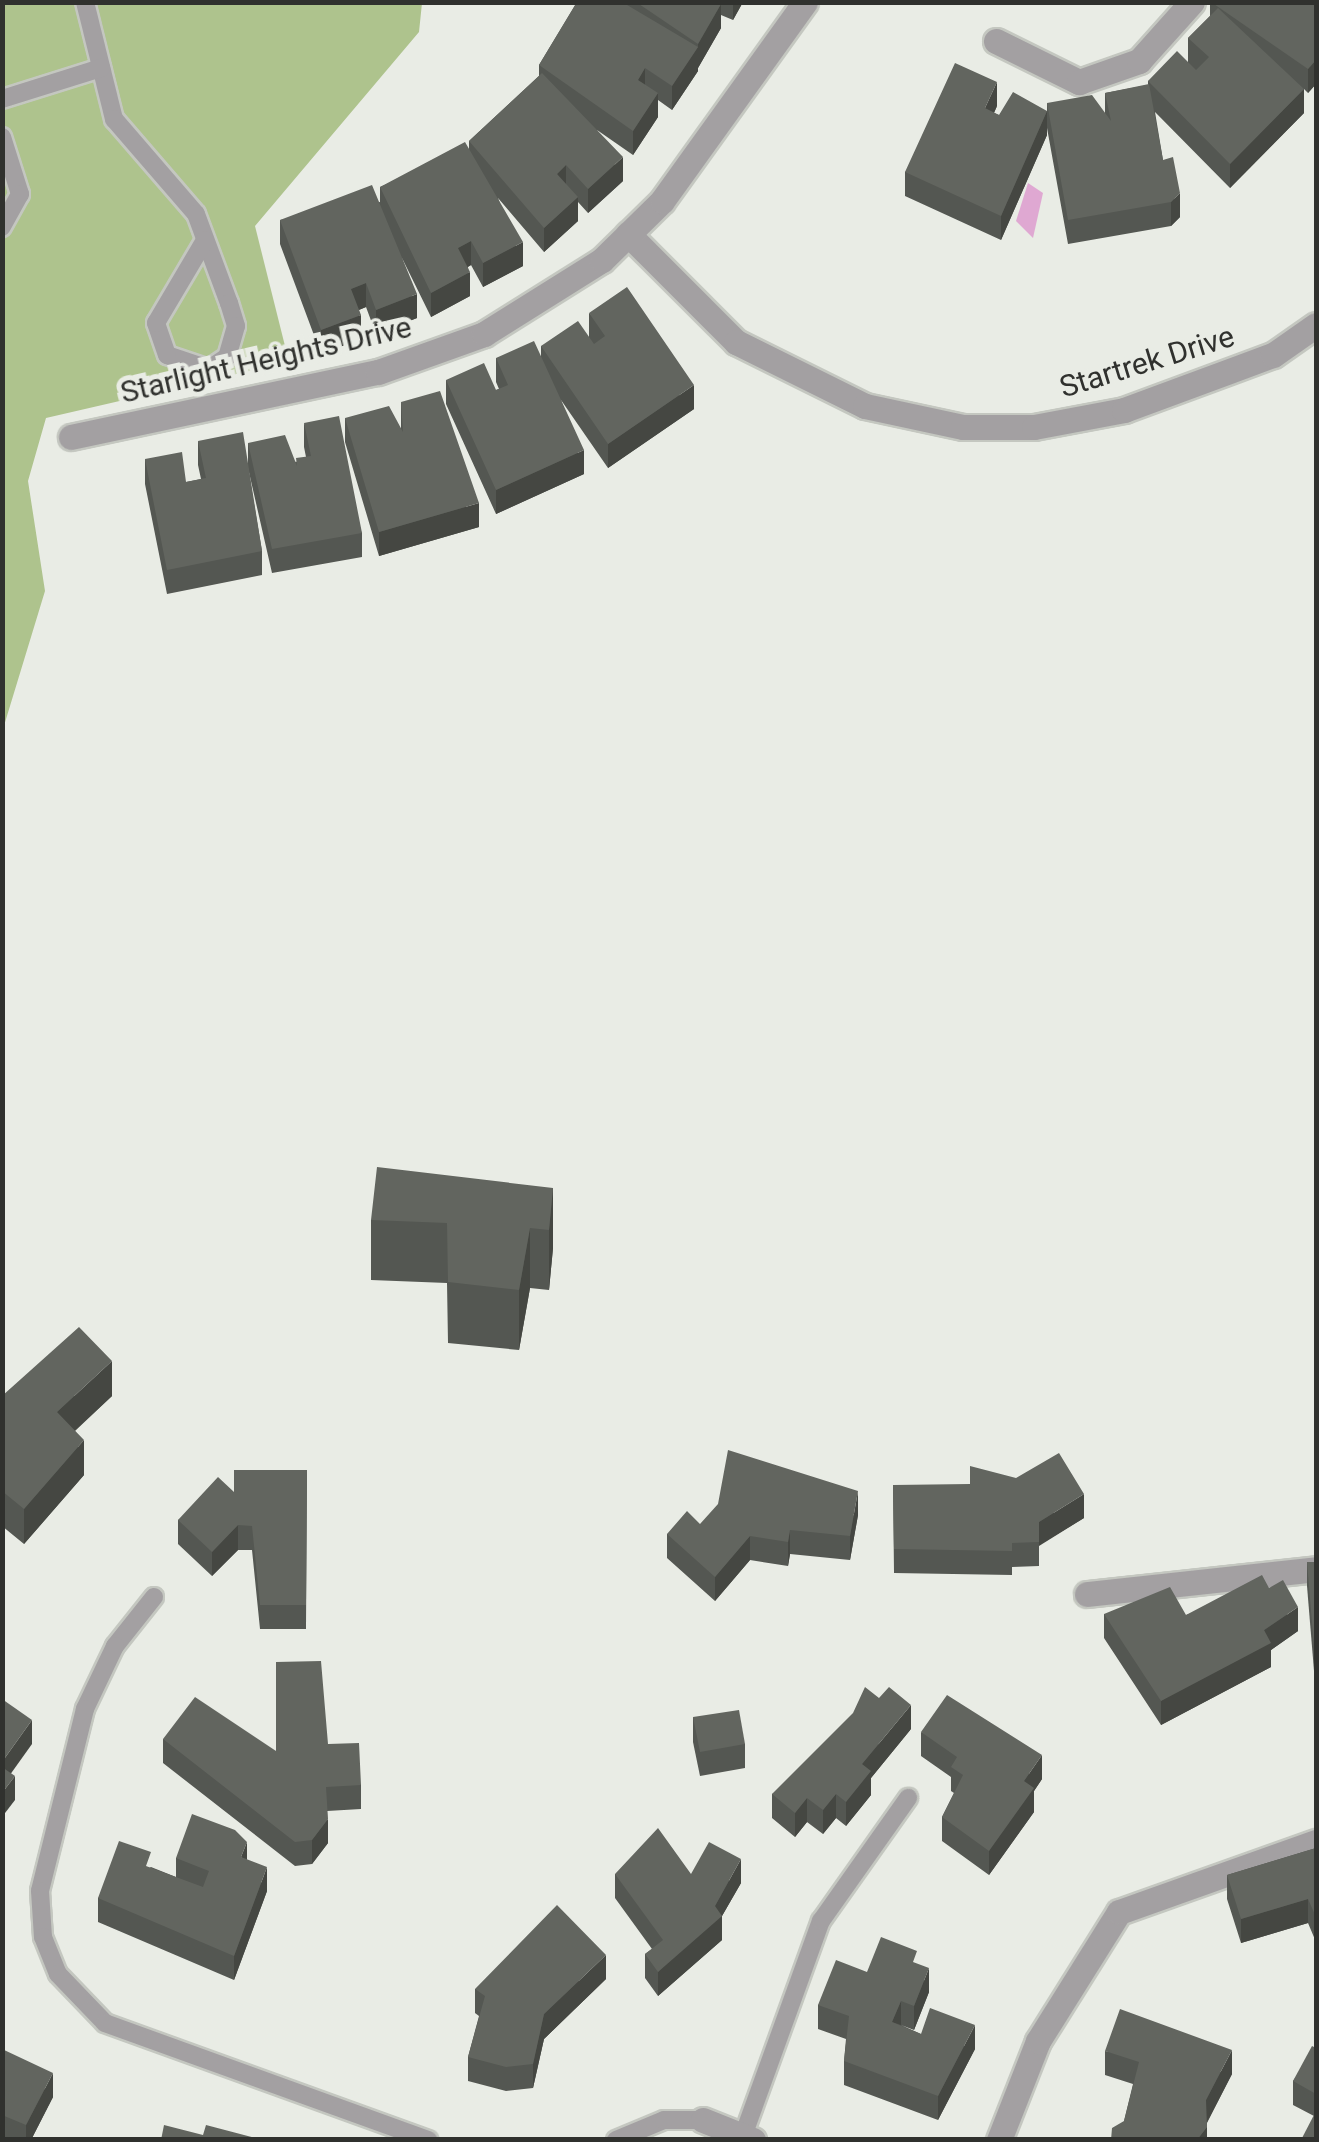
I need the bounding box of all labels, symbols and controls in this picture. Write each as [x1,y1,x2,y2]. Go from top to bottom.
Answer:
street label: Starlight Heights Drive [117,309,415,411]
street label: Startrek Drive [1055,318,1239,406]

